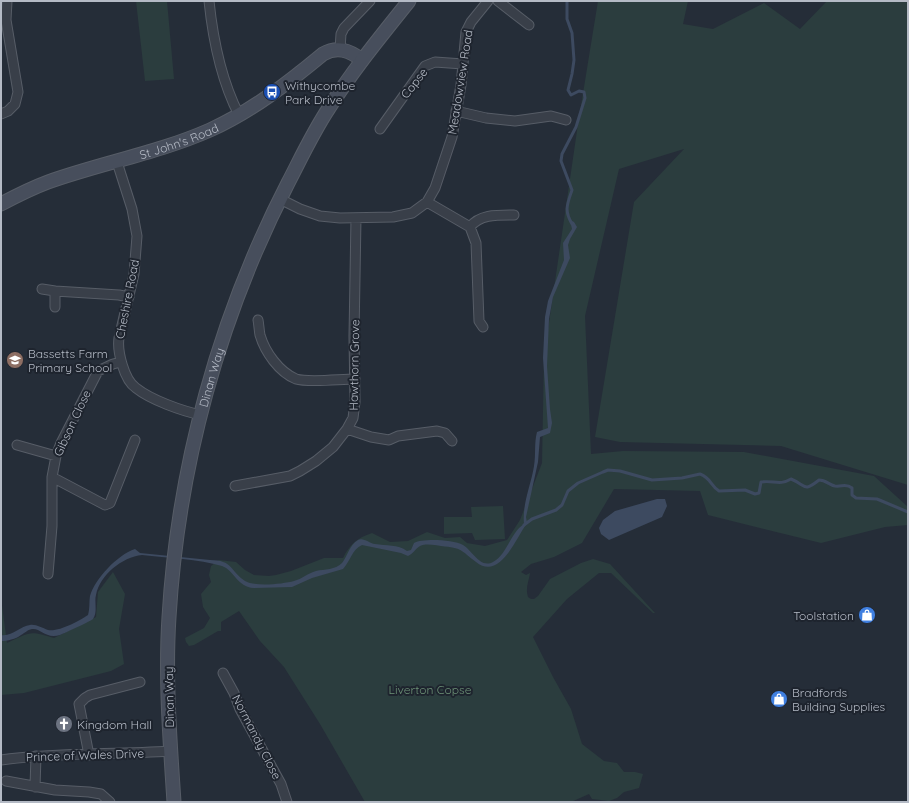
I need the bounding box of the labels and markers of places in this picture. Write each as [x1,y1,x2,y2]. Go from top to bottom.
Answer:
place label: Withycombe Park Drive [285,78,355,107]
bus stop icon: Withycombe Park Drive [262,82,282,102]
place label: Bassetts Farm Primary School [28,346,112,375]
school or university icon: Bassetts Farm Primary School [5,350,25,370]
shop icon: Toolstation [857,605,877,625]
place label: Toolstation [793,608,854,623]
place label: Bradfords Building Supplies [792,685,886,714]
shop icon: Bradfords Building Supplies [769,689,789,709]
church icon: Kingdom Hall [54,714,74,734]
place label: Kingdom Hall [77,717,152,732]

